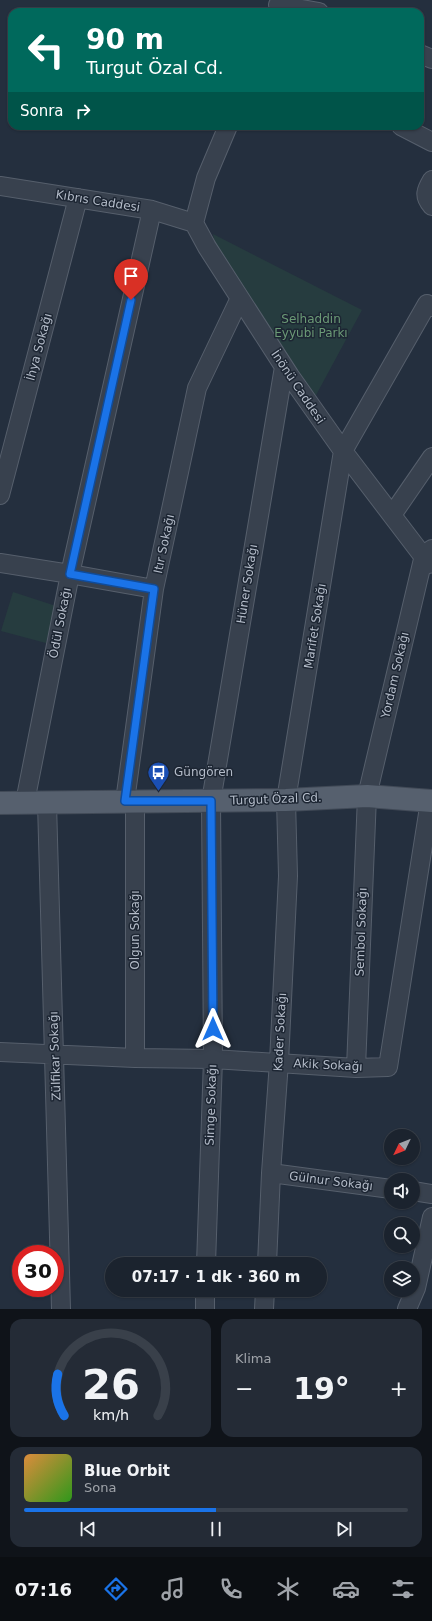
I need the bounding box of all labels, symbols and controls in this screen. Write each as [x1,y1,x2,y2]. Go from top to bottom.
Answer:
text: 90 m [86,23,164,56]
icon: left [20,24,72,76]
text: Turgut Özal Cd. [86,57,223,78]
icon: right [72,100,94,122]
text: Sonra [20,102,64,120]
street label: Kıbrıs Caddesi [55,187,141,215]
pin [114,259,148,300]
icon: arrive [120,265,142,287]
street label: İhya Sokağı [22,311,55,382]
park label: Selhaddin Eyyubi Parkı [274,312,348,340]
street label: İnönü Caddesi [268,347,329,426]
street label: Itır Sokağı [151,513,177,575]
street label: Hüner Sokağı [234,543,260,625]
street label: Marifet Sokağı [301,582,329,670]
street label: Ödül Sokağı [44,586,74,660]
street label: Yordam Sokağı [378,630,412,721]
bus stop icon: Güngören [145,759,171,792]
place label: Güngören [174,765,233,779]
street label: Turgut Özal Cd. [229,788,322,808]
street label: Sembol Sokağı [352,887,370,977]
street label: Olgun Sokağı [128,890,142,970]
street label: Kader Sokağı [271,992,289,1072]
position arrow [192,1008,234,1050]
street label: Zülfikar Sokağı [46,1011,64,1101]
street label: Akik Sokağı [293,1056,363,1074]
street label: Simge Sokağı [203,1064,219,1146]
north arrow [384,1129,420,1165]
map controls [384,1129,420,1297]
street label: Gülnur Sokağı [288,1169,374,1193]
button: sound [384,1173,420,1209]
button: search [384,1217,420,1253]
speed limit sign: 30 [12,1245,64,1297]
button: layers [384,1261,420,1297]
text: 07:17 · 1 dk · 360 m [132,1268,300,1286]
text: Klima [235,1351,271,1366]
text: 26 [82,1360,139,1409]
text: 19° [293,1371,350,1406]
text: − [235,1376,253,1401]
text: + [390,1376,408,1401]
text: km/h [92,1407,129,1423]
text: Blue Orbit [84,1462,170,1480]
text: Sona [84,1480,116,1495]
icon: previous [77,1518,99,1540]
icon: pause [205,1518,227,1540]
icon: next [333,1518,355,1540]
icon: directions [102,1575,130,1603]
icon: music [159,1575,187,1603]
icon: phone [217,1575,245,1603]
icon: climate [274,1575,302,1603]
icon: car [332,1575,360,1603]
icon: filters [389,1575,417,1603]
text: 07:16 [15,1579,72,1600]

